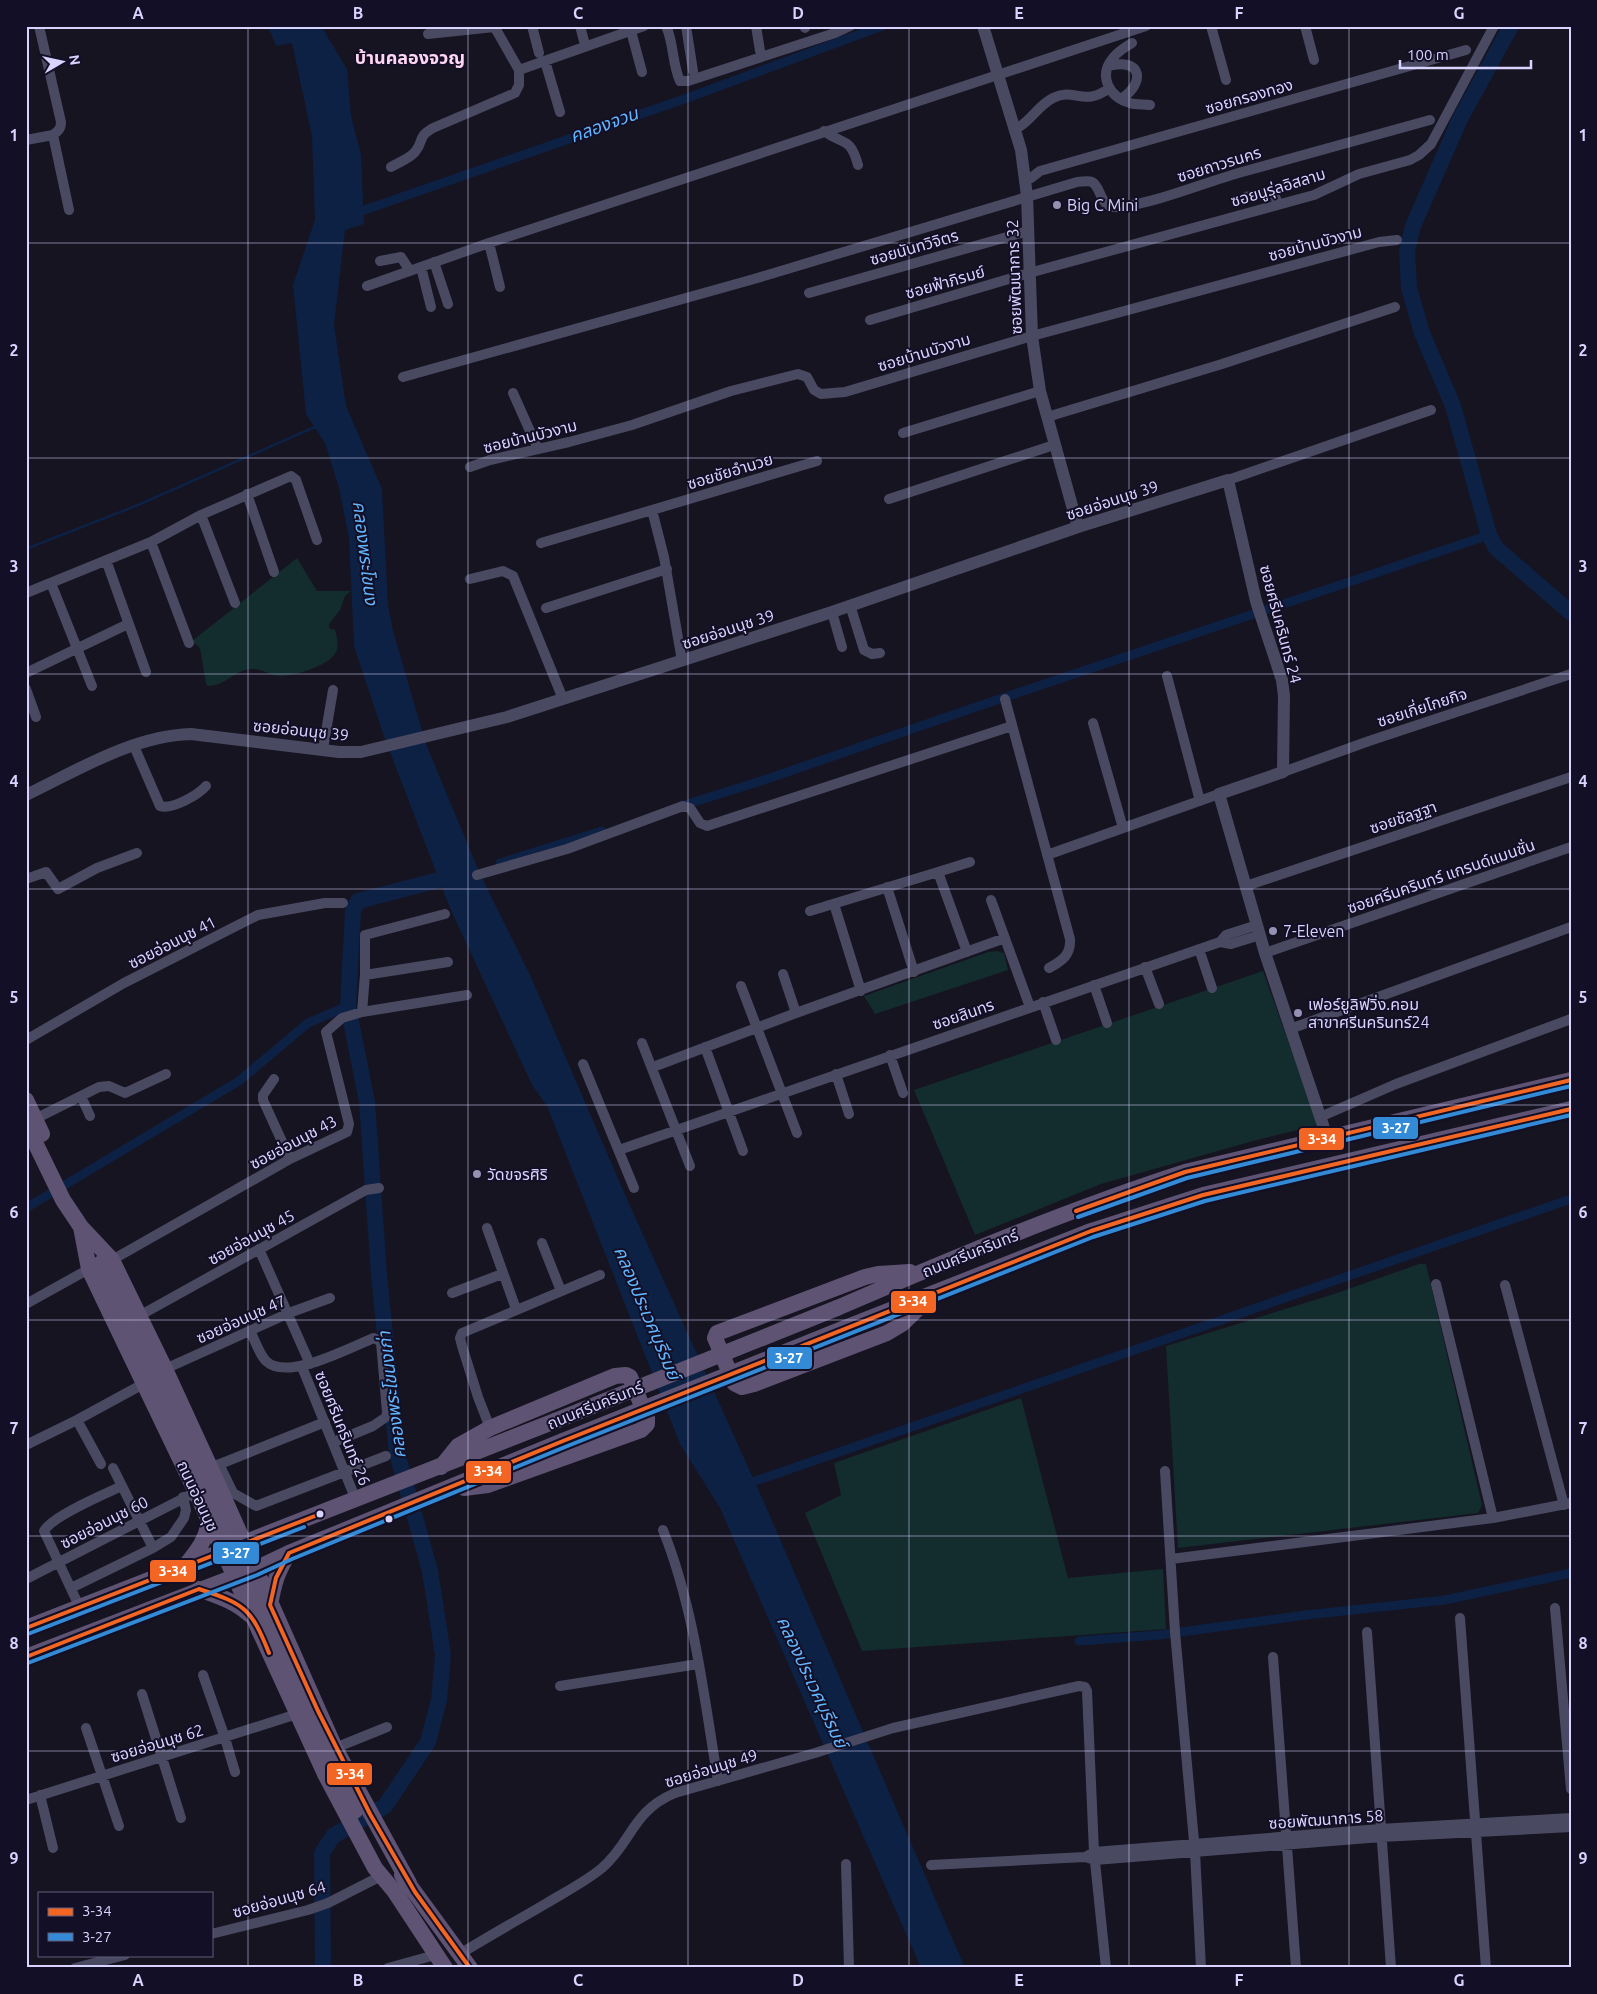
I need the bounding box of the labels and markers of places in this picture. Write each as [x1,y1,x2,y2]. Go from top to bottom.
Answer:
place label: Big C Mini [1067,196,1138,214]
marker: Big C Mini [1051,199,1063,211]
place label: 7-Eleven [1283,922,1344,940]
marker: 7-Eleven [1267,925,1279,937]
place label: เฟอร์ยูลิฟวิ่ง.คอม สาขาศรีนครินทร์24 [1308,994,1430,1031]
marker: เฟอร์ยูลิฟวิ่ง.คอม สาขาศรีนครินทร์24 [1292,1007,1304,1019]
place label: วัดขจรศิริ [487,1165,548,1183]
marker: วัดขจรศิริ [471,1168,483,1180]
unlabelled marker [315,1509,325,1519]
unlabelled marker [384,1514,394,1524]

